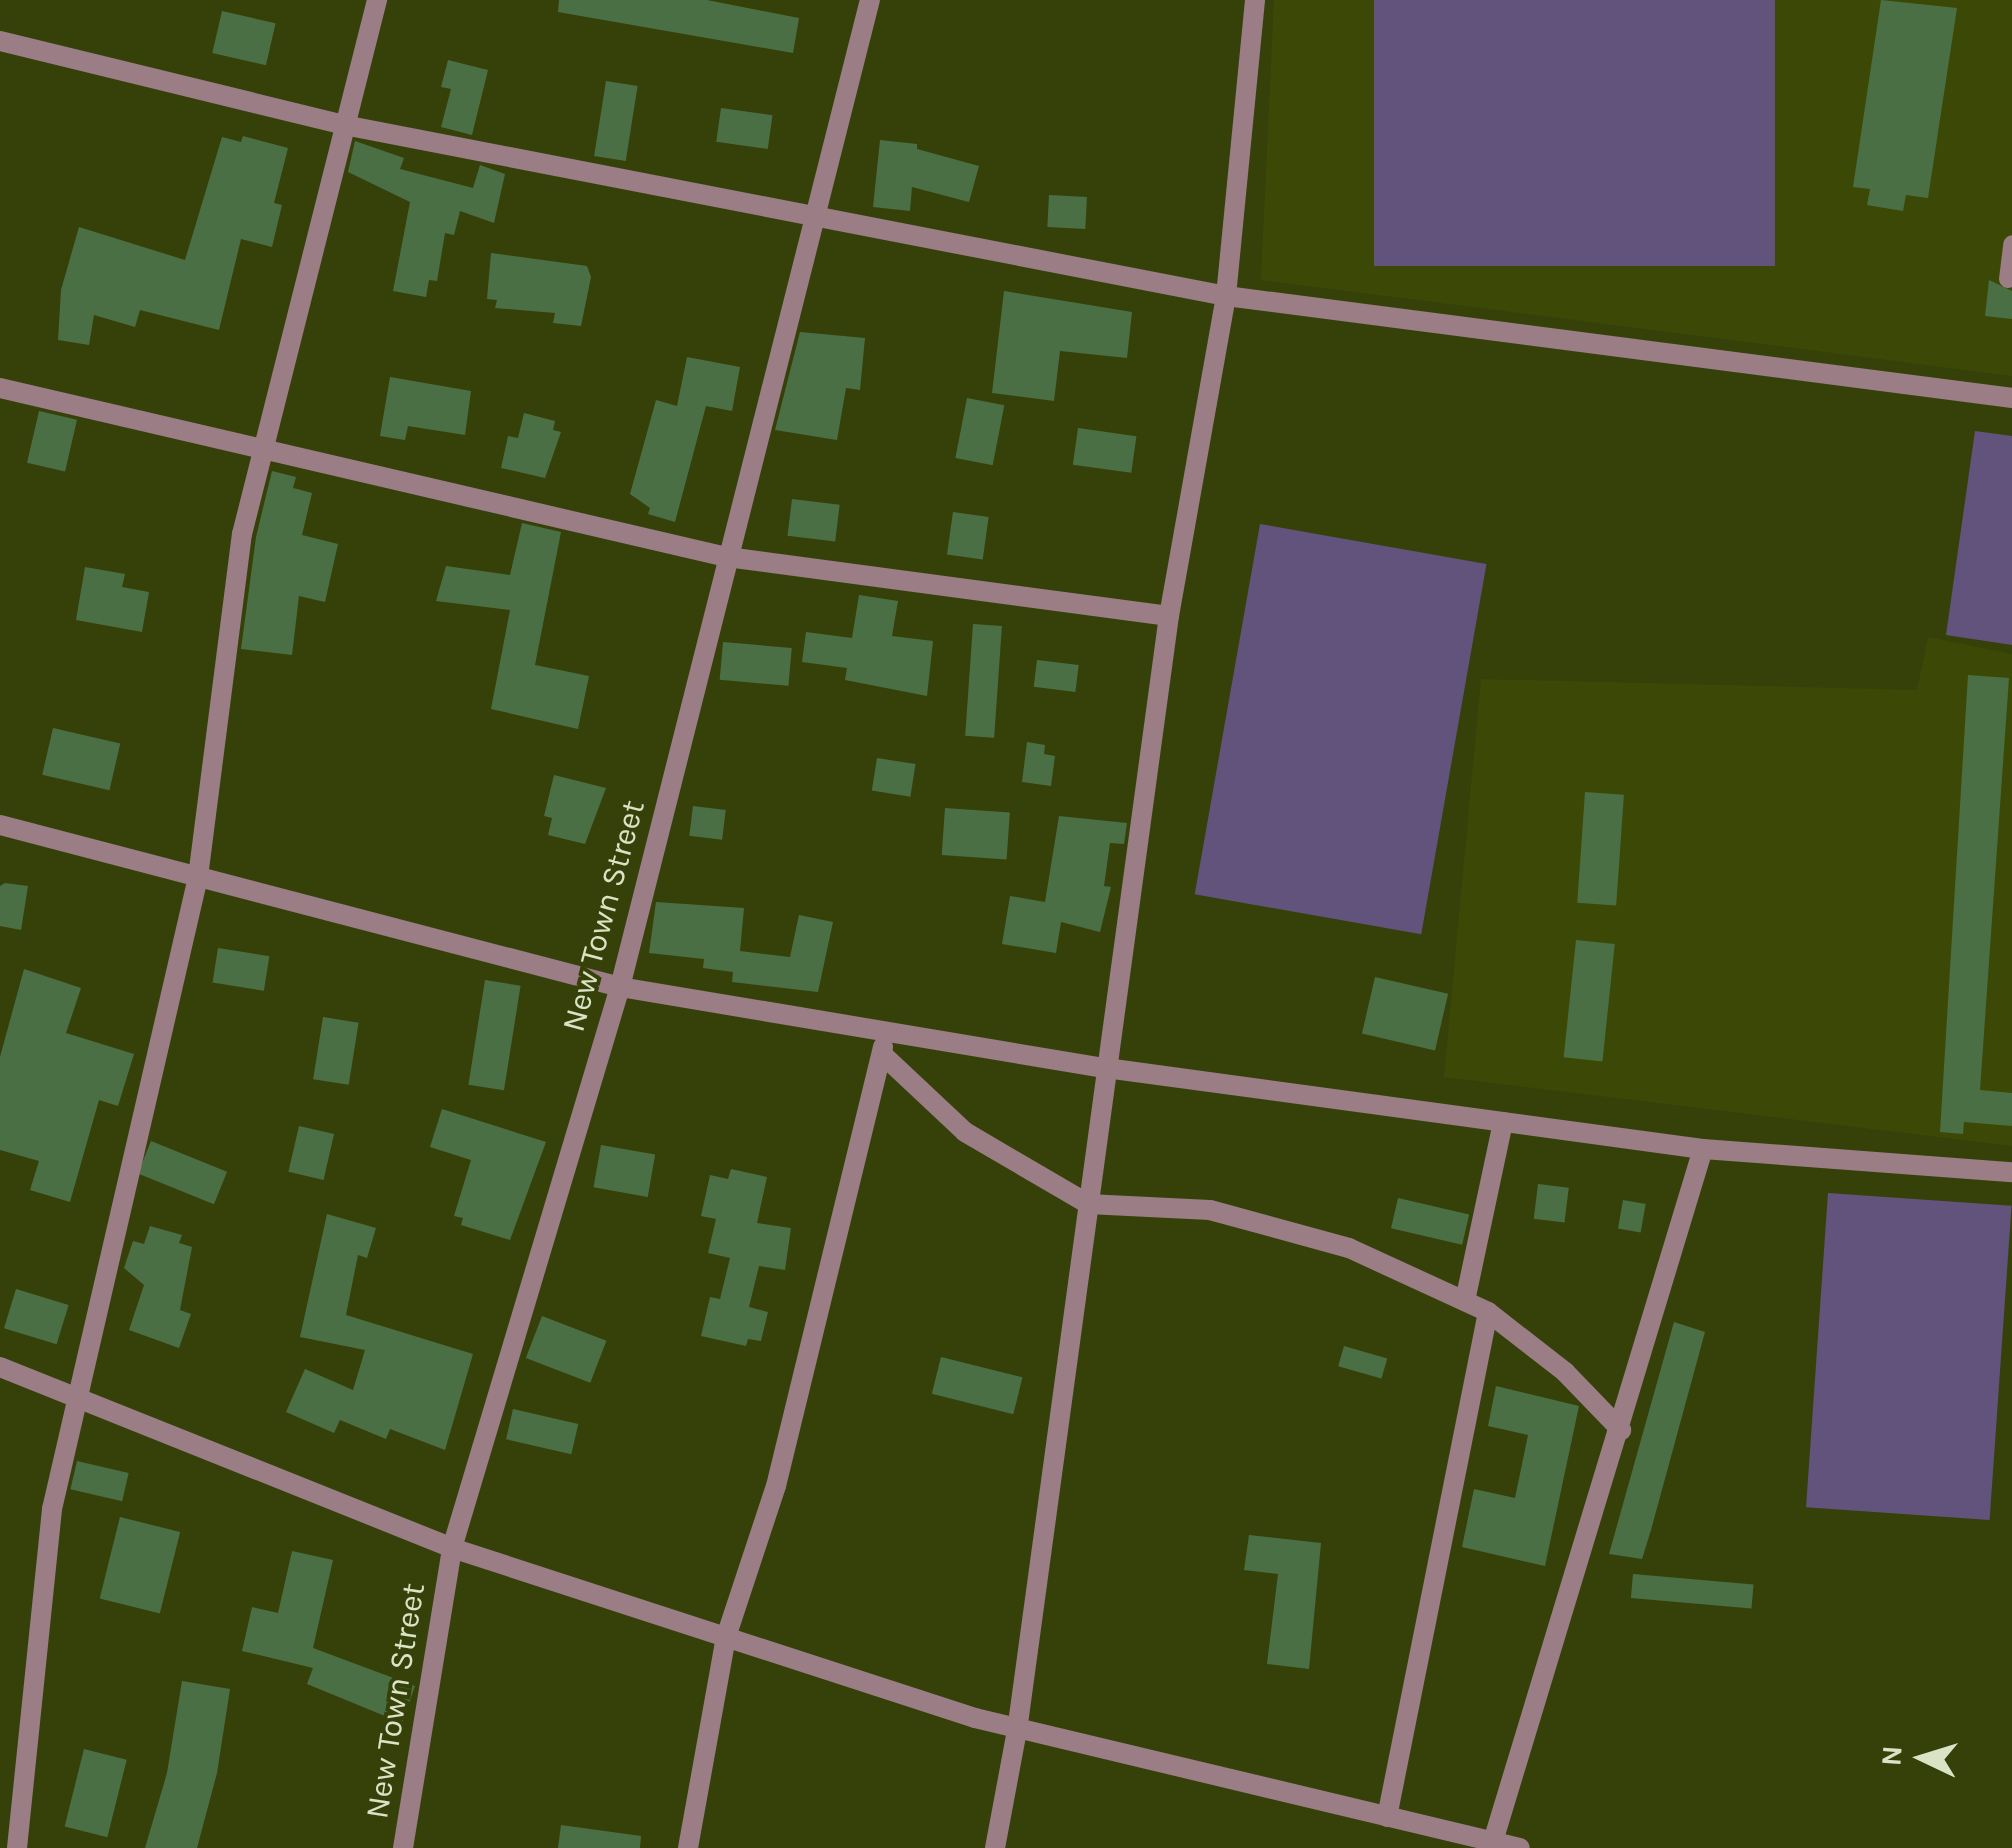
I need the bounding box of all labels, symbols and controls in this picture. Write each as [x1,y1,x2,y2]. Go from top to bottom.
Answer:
street label: New Town Street [555,796,653,1036]
street label: New Town Street [358,1580,434,1822]
north arrow [1872,1708,1972,1808]
text: N [1874,1745,1909,1767]

